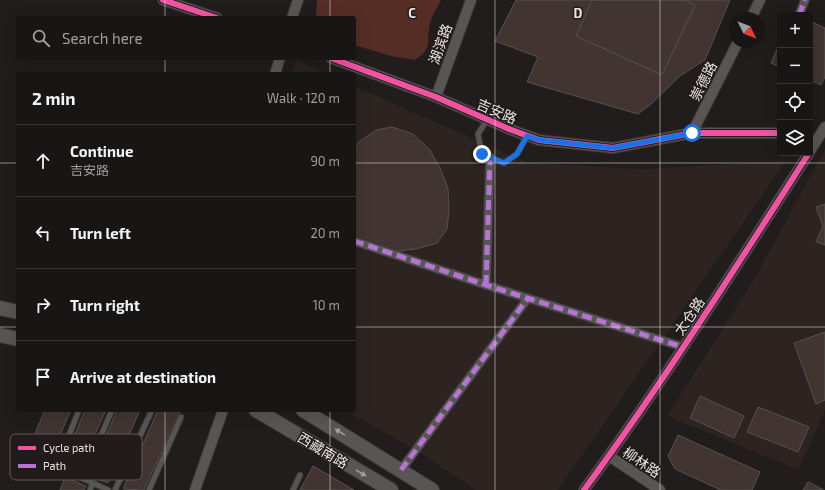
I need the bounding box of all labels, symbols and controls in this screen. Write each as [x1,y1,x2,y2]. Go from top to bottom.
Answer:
text: C [408,5,416,21]
text: D [574,5,583,21]
north arrow [729,12,765,48]
map controls [777,12,813,156]
button: + [777,12,813,48]
search box [16,16,356,60]
street label: 湖滨路 [425,21,455,67]
icon: search [30,27,52,49]
text: Search here [62,29,143,47]
button: − [777,48,813,84]
street label: 崇德路 [686,58,720,104]
button: locate [777,84,813,120]
text: 2 min [32,88,75,108]
text: Walk · 120 m [267,90,340,106]
street label: 吉安路 [474,95,520,127]
button: layers [777,120,813,156]
route start [683,124,701,142]
text: Continue [70,142,133,160]
route end [473,145,491,163]
icon: ahead [32,150,54,172]
text: 90 m [310,153,340,169]
text: 吉安路 [70,162,109,178]
icon: left [32,222,54,244]
text: Turn left [70,224,131,242]
text: 20 m [311,225,340,241]
icon: right [32,294,54,316]
street label: 太仓路 [670,294,708,338]
text: Turn right [70,296,140,314]
text: 10 m [313,297,340,313]
icon: arrive [32,366,54,388]
text: Arrive at destination [70,368,216,386]
street label: 西藏南路 [295,428,351,472]
one-way arrow [334,429,346,436]
legend [10,434,142,480]
text: Cycle path [43,441,95,454]
street label: 柳林路 [620,443,664,481]
text: Path [43,459,66,472]
one-way arrow [355,469,367,476]

